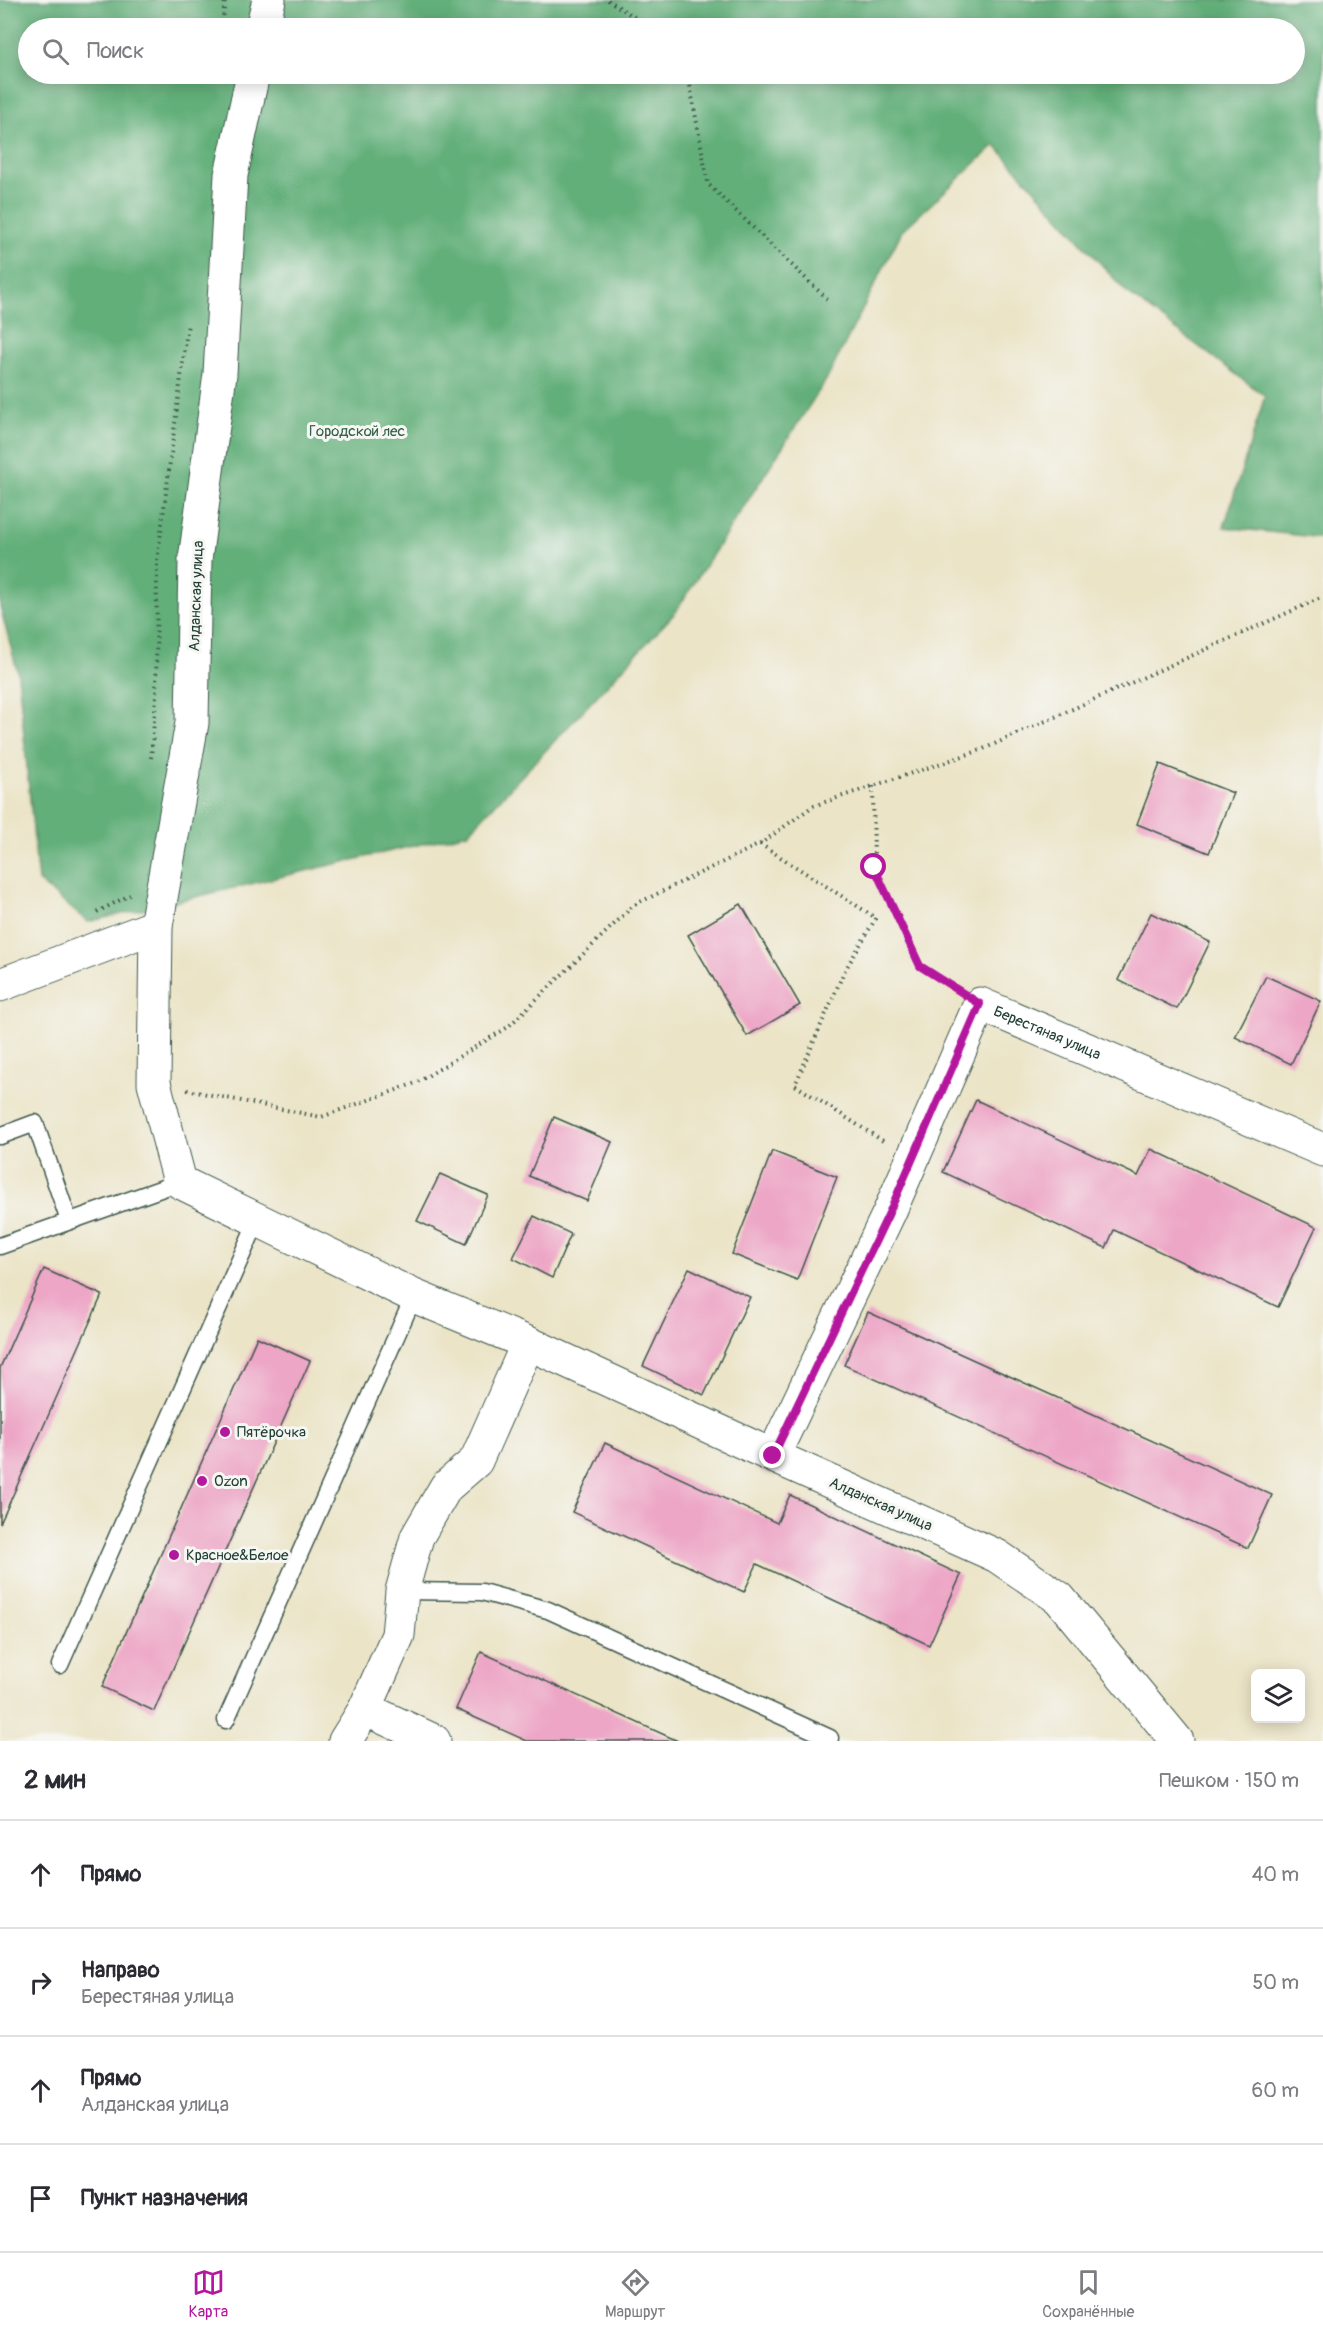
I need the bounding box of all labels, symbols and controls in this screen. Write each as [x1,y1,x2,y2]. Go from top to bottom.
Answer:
search box [18,18,1305,84]
icon: search [39,35,72,68]
text: Поиск [87,37,144,65]
park label: Городской лес [309,422,405,441]
street label: Алданская улица [185,540,208,652]
route start [860,853,886,879]
street label: Берестяная улица [991,1002,1104,1064]
place label: Пятёрочка [237,1423,306,1442]
marker: Пятёрочка [218,1425,232,1439]
route end [759,1442,785,1468]
place label: Ozon [214,1472,248,1491]
street label: Алданская улица [826,1473,935,1536]
marker: Ozon [195,1474,209,1488]
place label: Красное&Белое [186,1546,289,1565]
marker: Красное&Белое [167,1548,181,1562]
map controls [1251,1669,1305,1723]
button: layers [1251,1669,1305,1723]
text: 2 мин [24,1764,86,1796]
text: Пешком · 150 m [1159,1768,1299,1793]
icon: ahead [24,1858,57,1891]
text: Прямо [81,1860,141,1888]
text: 40 m [1252,1862,1299,1887]
text: Направо [81,1956,160,1984]
icon: right [24,1966,57,1999]
text: 50 m [1252,1970,1299,1995]
text: Берестяная улица [81,1984,234,2009]
text: Прямо [81,2064,141,2092]
icon: ahead [24,2074,57,2107]
text: 60 m [1252,2078,1299,2103]
text: Алданская улица [81,2092,229,2117]
icon: arrive [24,2182,57,2215]
text: Пункт назначения [81,2184,248,2212]
tab: Карта [188,2266,228,2322]
tab: Маршрут [605,2266,665,2322]
tab: Сохранённые [1042,2266,1135,2322]

